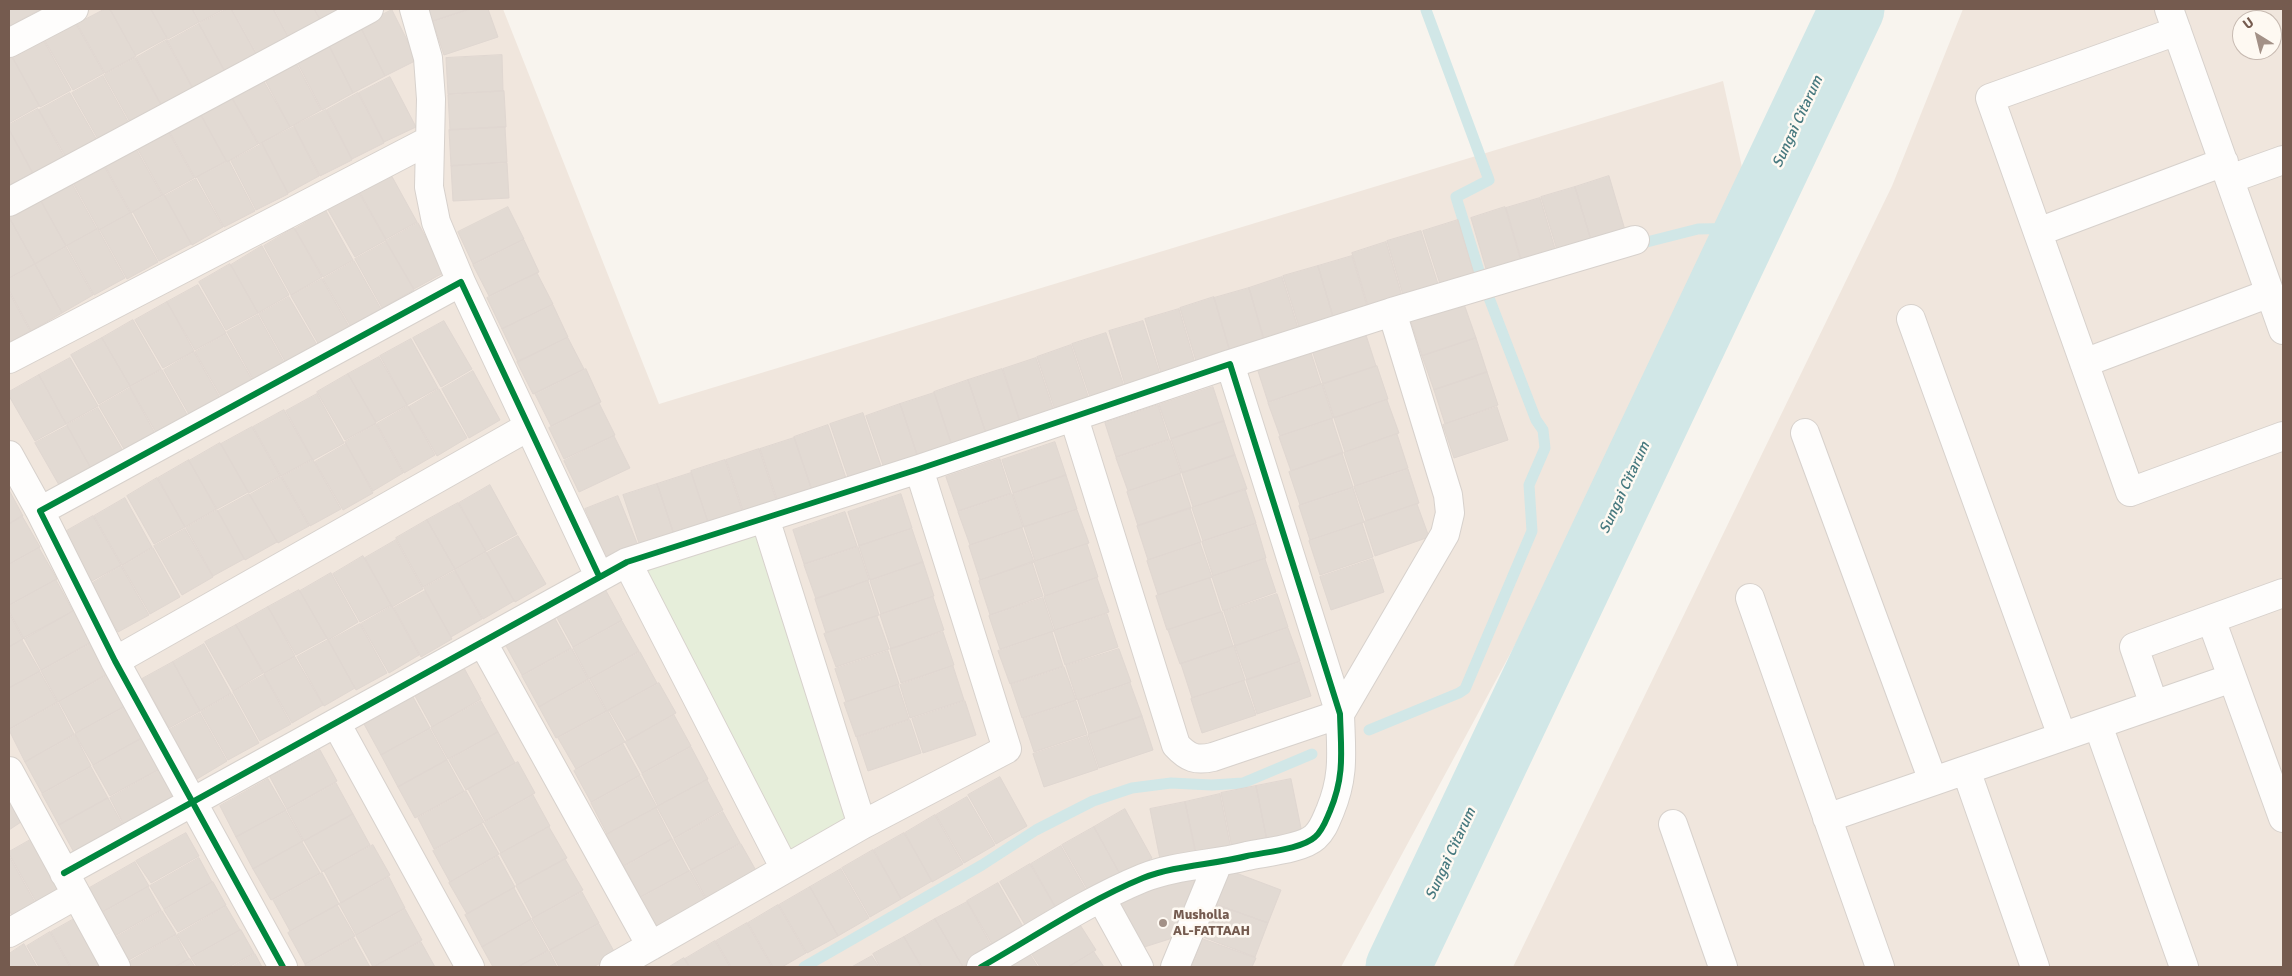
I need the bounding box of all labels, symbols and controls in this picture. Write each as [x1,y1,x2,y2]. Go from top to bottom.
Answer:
north arrow [2232,10,2282,60]
text: U [2240,14,2257,33]
water label: Sungai Citarum [1769,73,1827,171]
water label: Sungai Citarum [1596,439,1654,537]
water label: Sungai Citarum [1422,805,1480,903]
place label: Musholla AL-FATTAAH [1173,907,1250,940]
marker: Musholla AL-FATTAAH [1157,917,1169,929]

